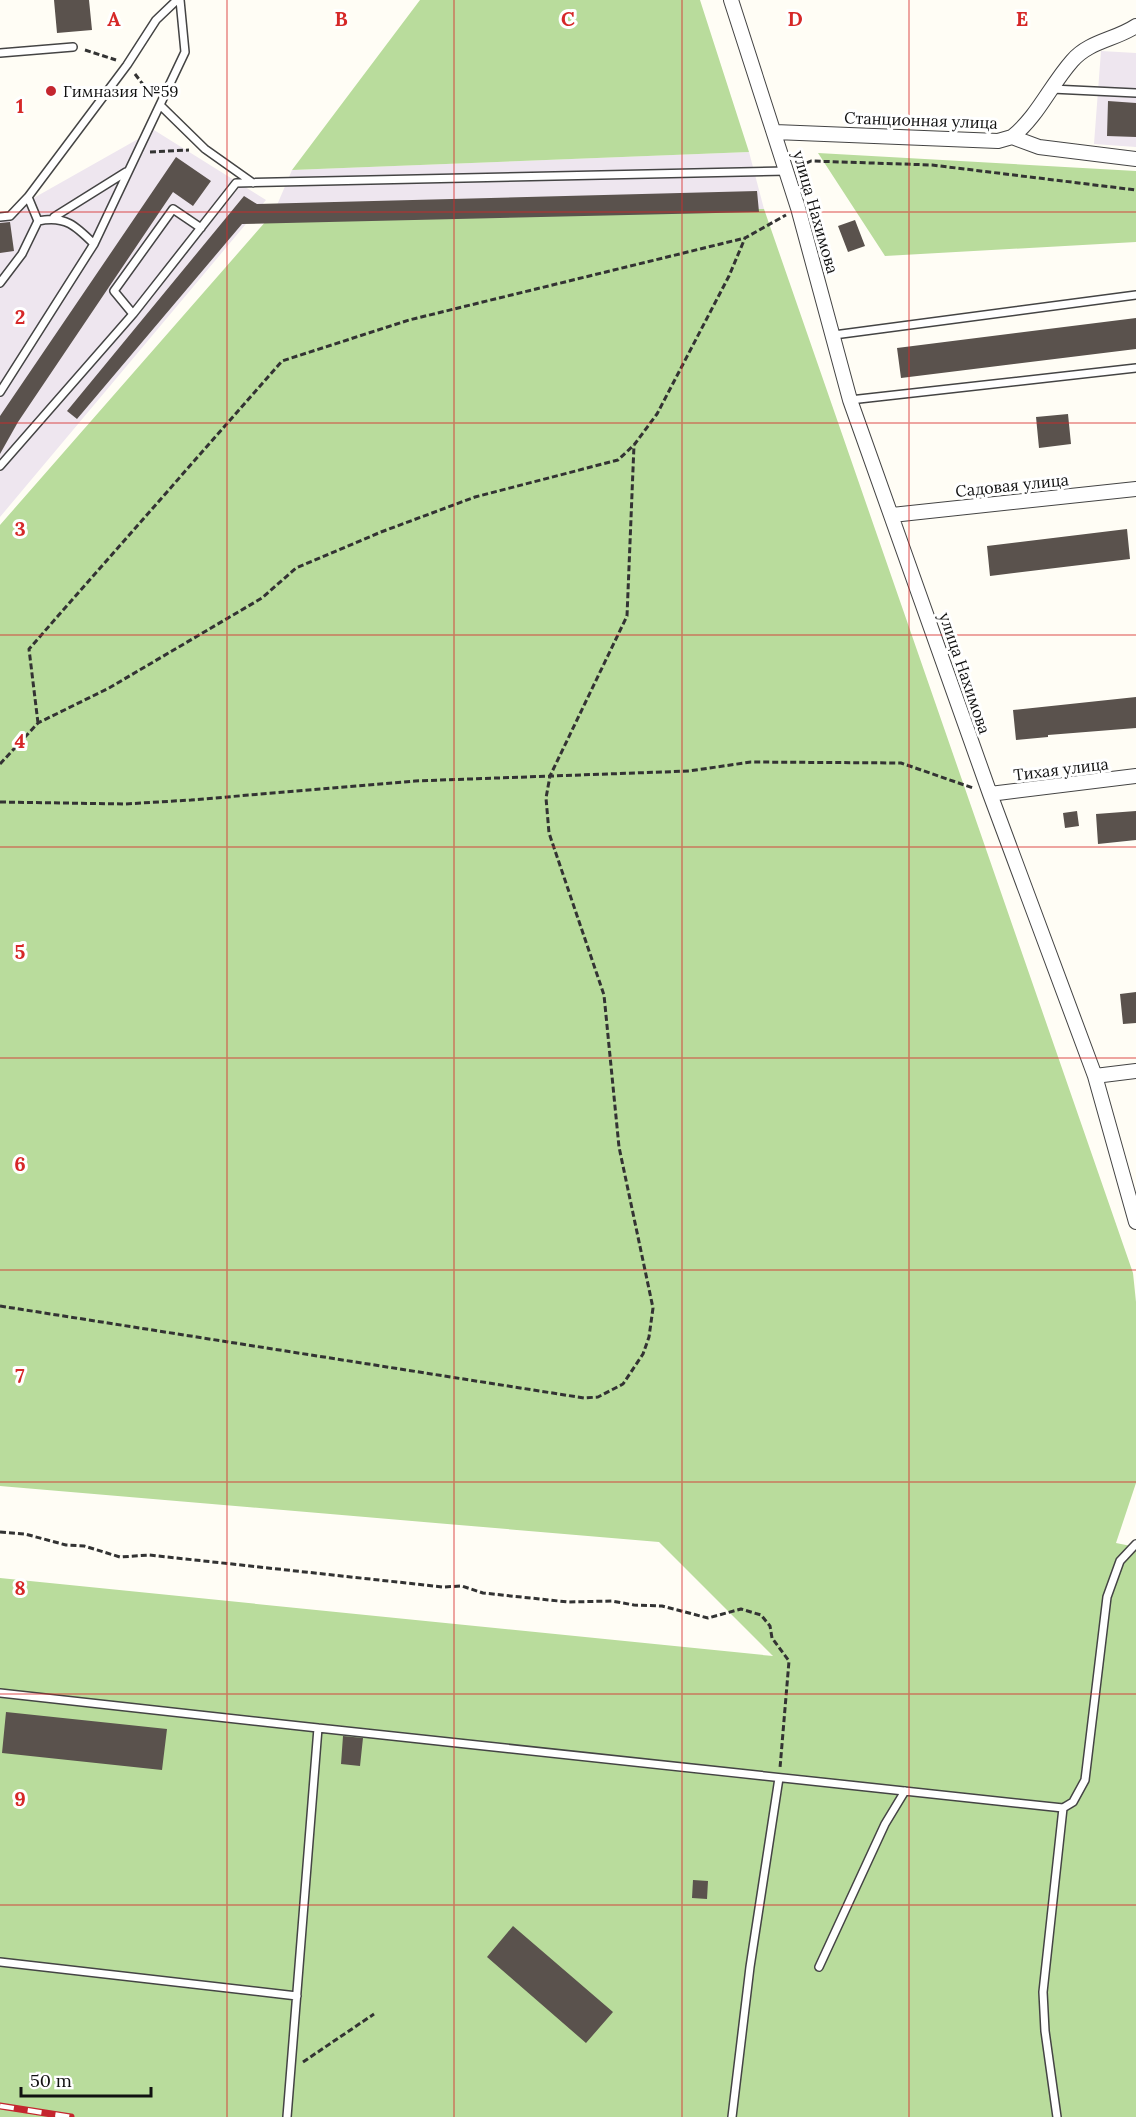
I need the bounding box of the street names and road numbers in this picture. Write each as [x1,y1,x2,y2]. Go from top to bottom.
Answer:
street label: Станционная улица [844,107,998,133]
street label: улица Нахимова [789,148,843,276]
street label: Садовая улица [954,469,1070,501]
street label: улица Нахимова [935,610,995,736]
street label: Тихая улица [1012,753,1110,785]

